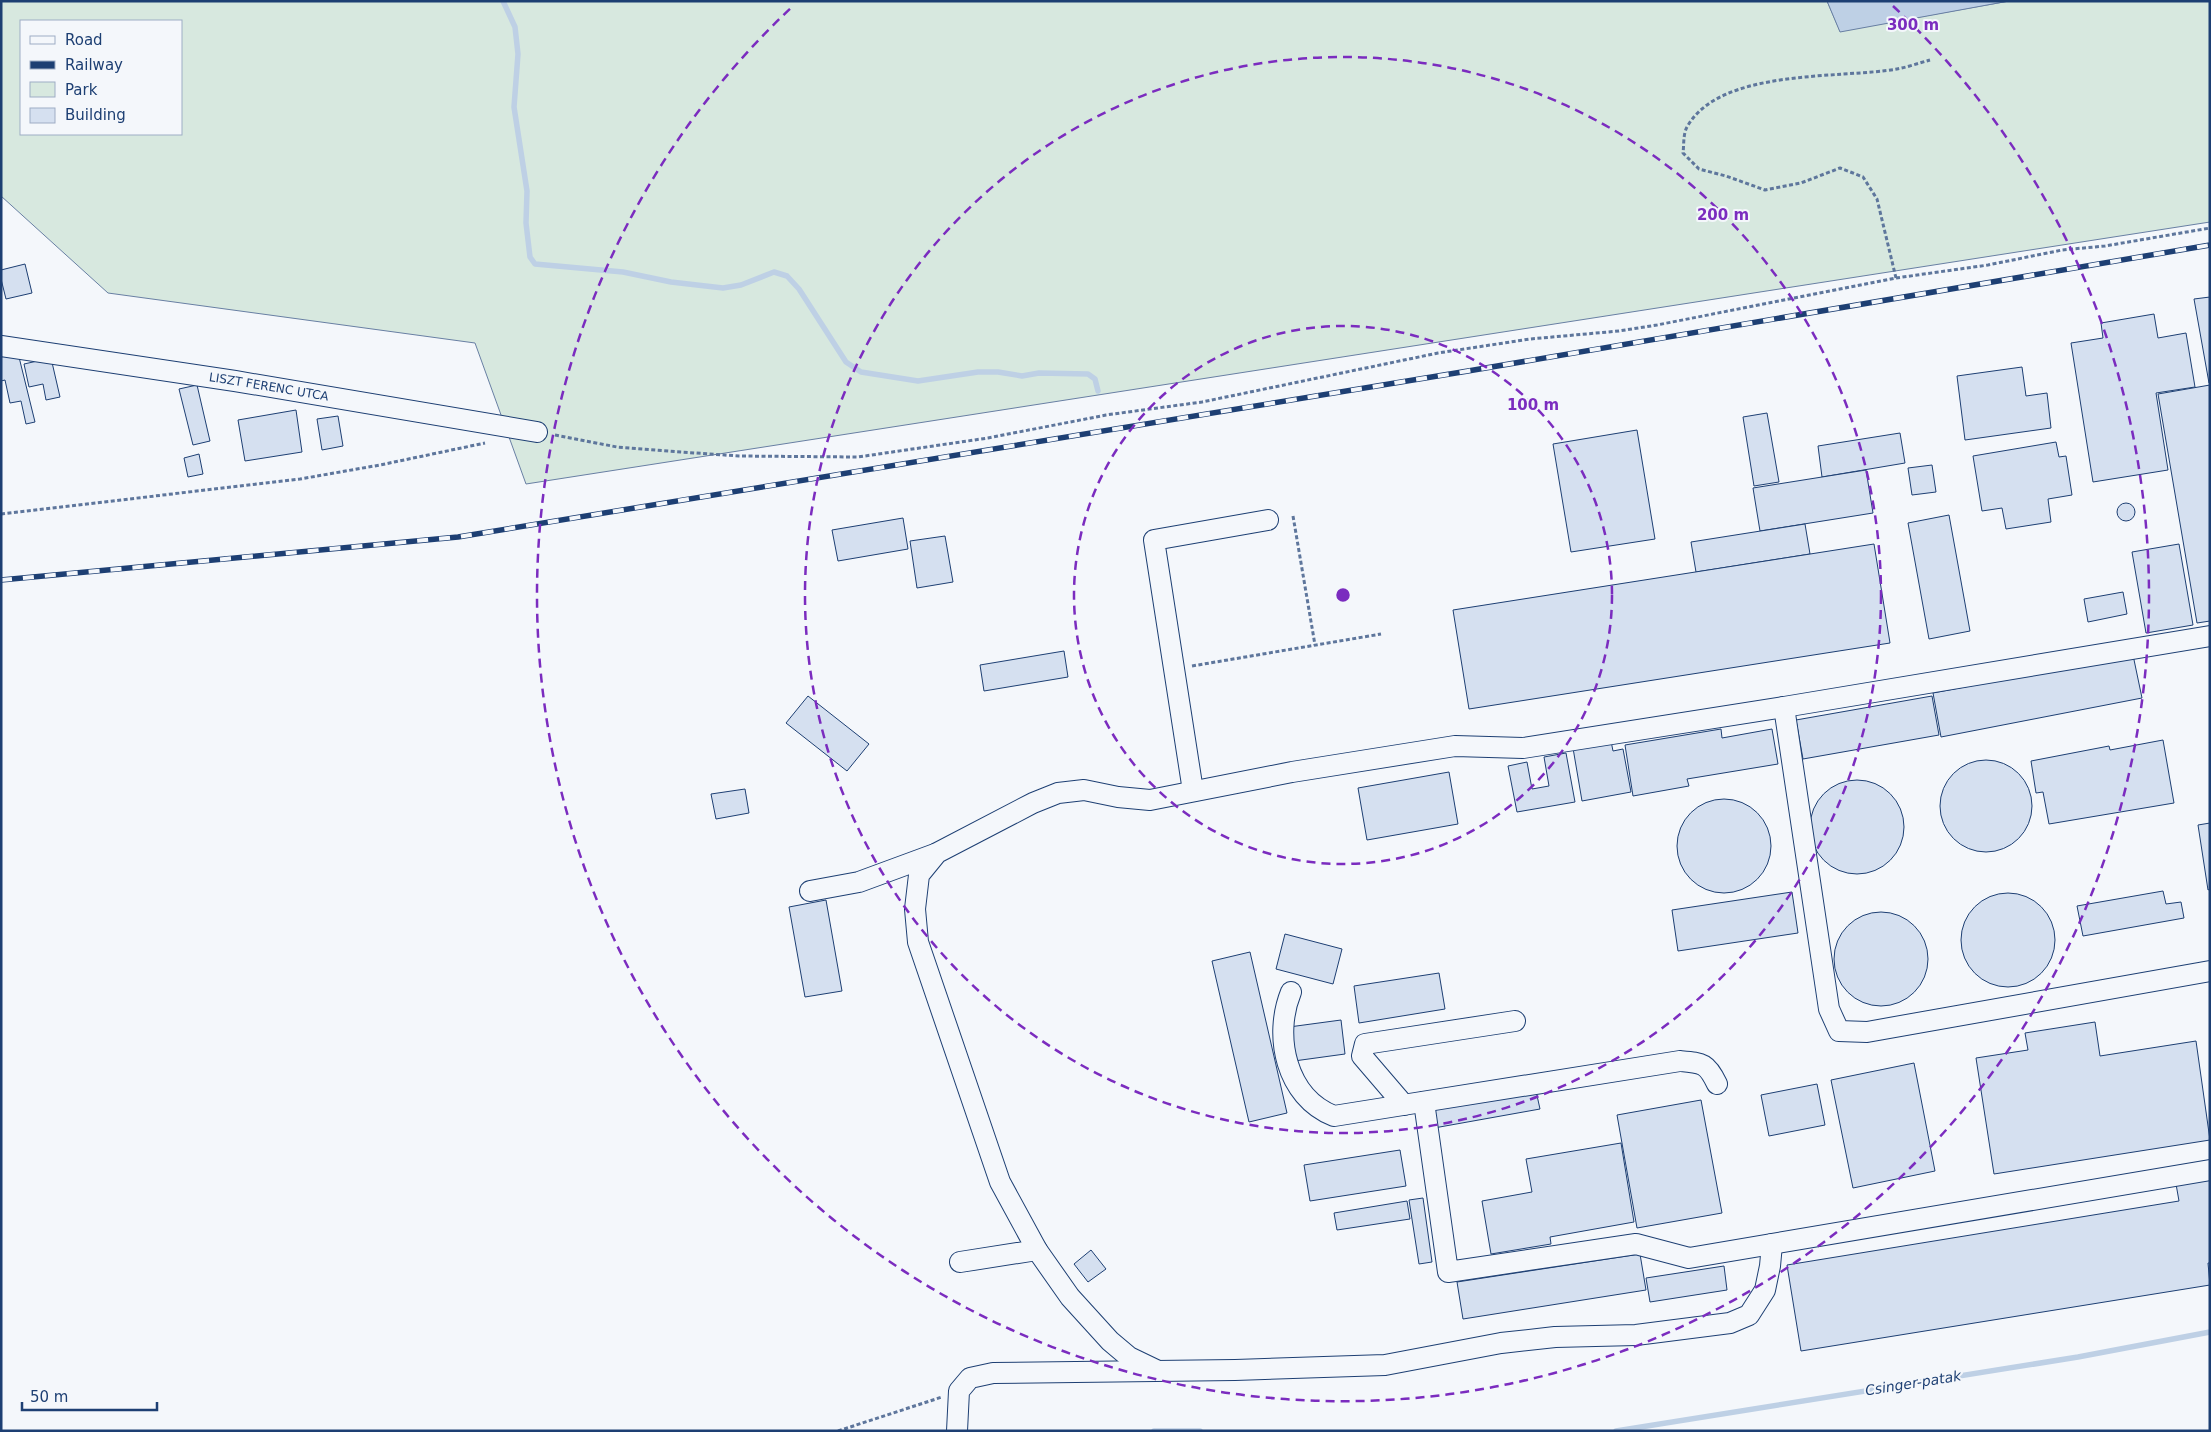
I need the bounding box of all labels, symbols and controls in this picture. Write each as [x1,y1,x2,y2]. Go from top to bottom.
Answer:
text: 300 m [1887,16,1939,34]
legend [20,20,182,135]
text: Road [65,31,103,49]
text: Railway [65,56,123,74]
text: Park [65,81,98,99]
text: Building [65,106,126,124]
text: 200 m [1697,206,1749,224]
street label: LISZT FERENC UTCA [208,370,330,404]
text: 100 m [1507,396,1559,414]
centre of rings [1334,586,1352,604]
water label: Csinger-patak [1864,1367,1963,1398]
scale bar [22,1380,158,1412]
text: 50 m [30,1388,68,1406]

